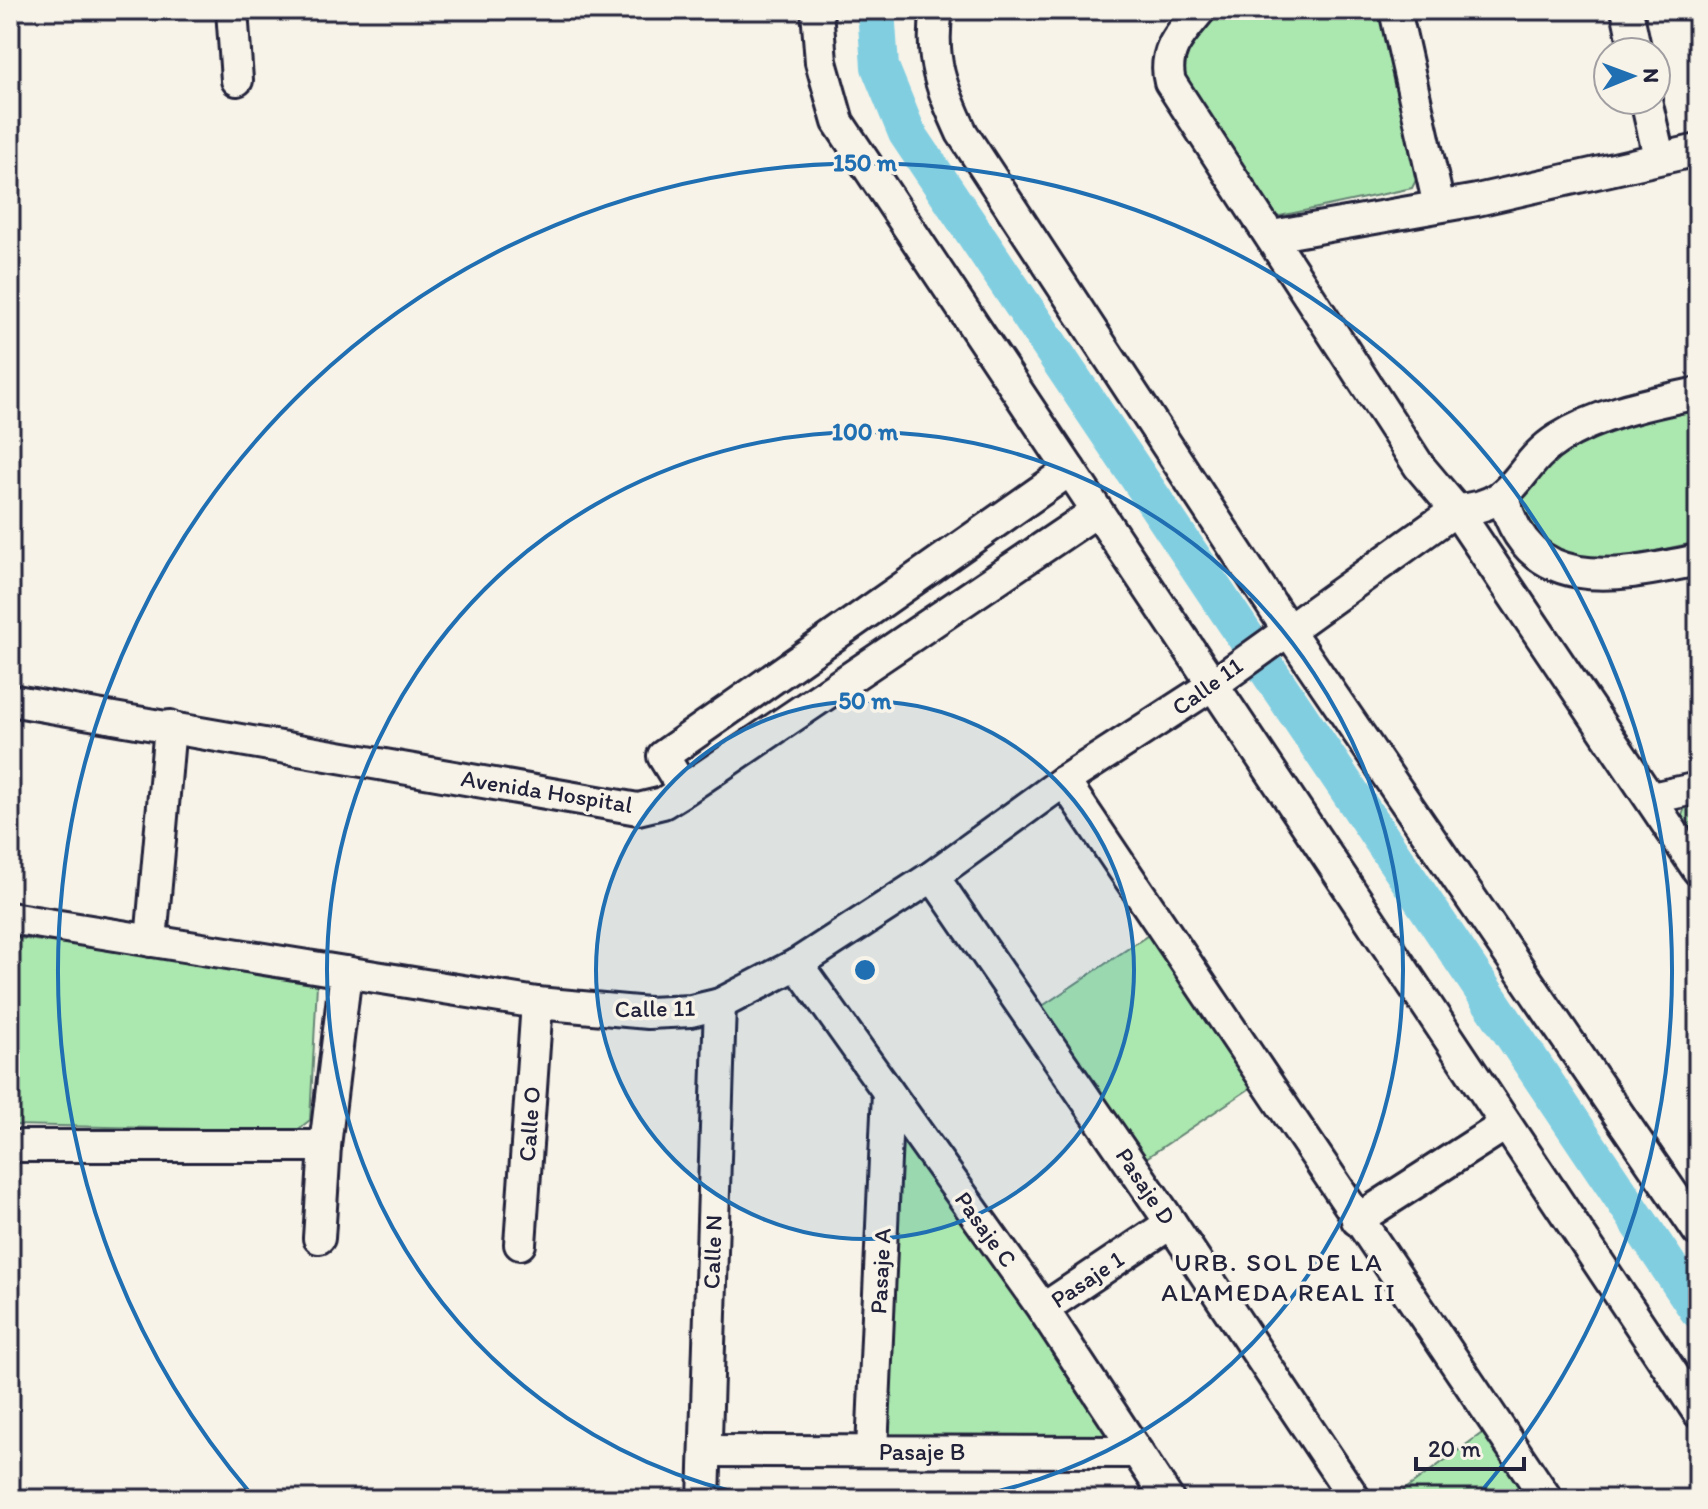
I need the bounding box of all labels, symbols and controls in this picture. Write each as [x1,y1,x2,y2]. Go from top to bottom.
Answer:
north arrow [1592,36,1672,116]
text: N [1638,68,1665,83]
text: 150 m [833,148,898,177]
text: 100 m [832,417,899,446]
street label: Calle 11 [1166,651,1248,721]
text: 50 m [839,686,892,715]
street label: Avenida Hospital [459,763,635,819]
centre of rings [851,956,879,984]
street label: Calle 11 [614,993,696,1023]
street label: Calle O [512,1085,546,1163]
street label: Pasaje D [1110,1142,1182,1230]
street label: Pasaje C [949,1186,1023,1272]
street label: Calle N [696,1214,728,1290]
street label: Pasaje A [863,1227,897,1315]
street label: Pasaje 1 [1045,1244,1129,1314]
district label: URB. SOL DE LA ALAMEDA REAL II [1161,1246,1397,1308]
scale bar [1416,1421,1524,1471]
text: 20 m [1428,1434,1481,1463]
street label: Pasaje B [879,1437,965,1466]

